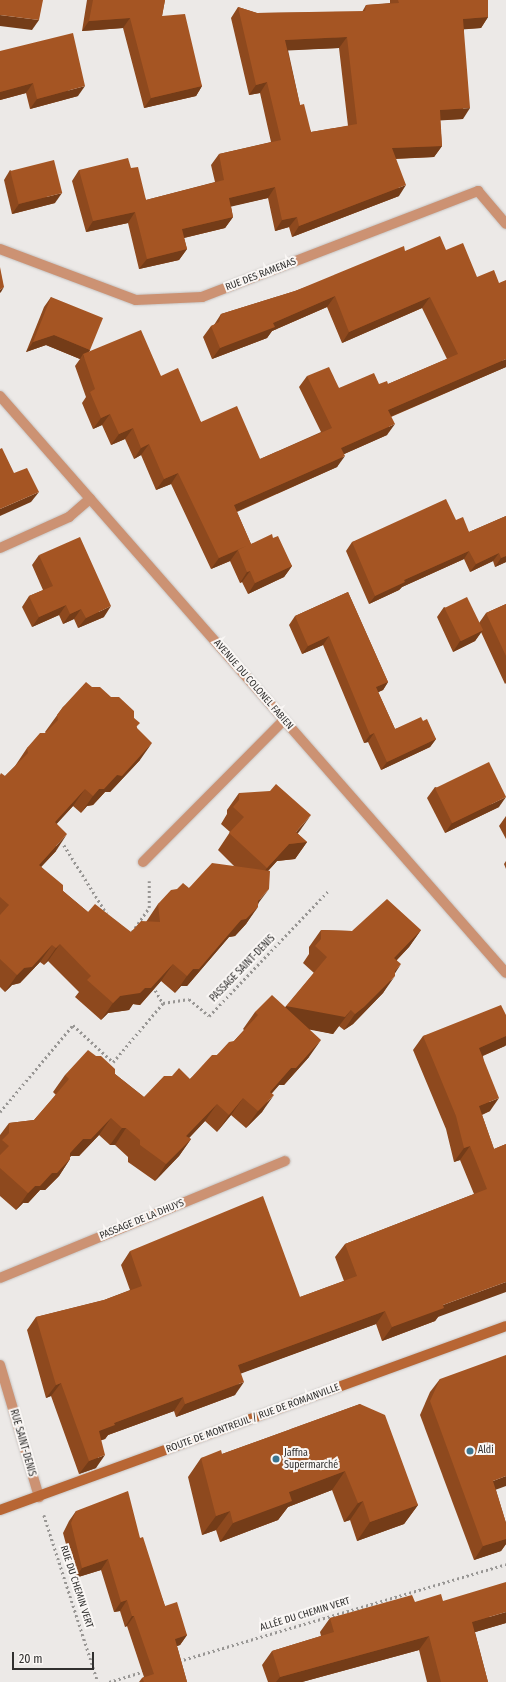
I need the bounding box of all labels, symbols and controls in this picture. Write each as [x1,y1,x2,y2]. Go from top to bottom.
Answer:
street label: RUE DES RAMENAS [224,256,298,294]
street label: AVENUE DU COLONEL FABIEN [211,638,295,732]
street label: PASSAGE SAINT-DENIS [208,933,278,1005]
street label: PASSAGE DE LA DHUYS [98,1198,186,1242]
street label: ROUTE DE MONTREUIL / RUE DE ROMAINVILLE [165,1382,341,1456]
street label: RUE SAINT-DENIS [7,1408,37,1478]
place label: Aldi [478,1445,494,1457]
marker: Aldi [465,1446,475,1456]
place label: Jaffna Supermarché [284,1447,338,1470]
marker: Jaffna Supermarché [271,1454,281,1464]
street label: RUE DU CHEMIN VERT [57,1544,95,1630]
street label: ALLÉE DU CHEMIN VERT [259,1596,351,1634]
scale bar [14,1644,96,1670]
text: 20 m [19,1652,43,1666]

